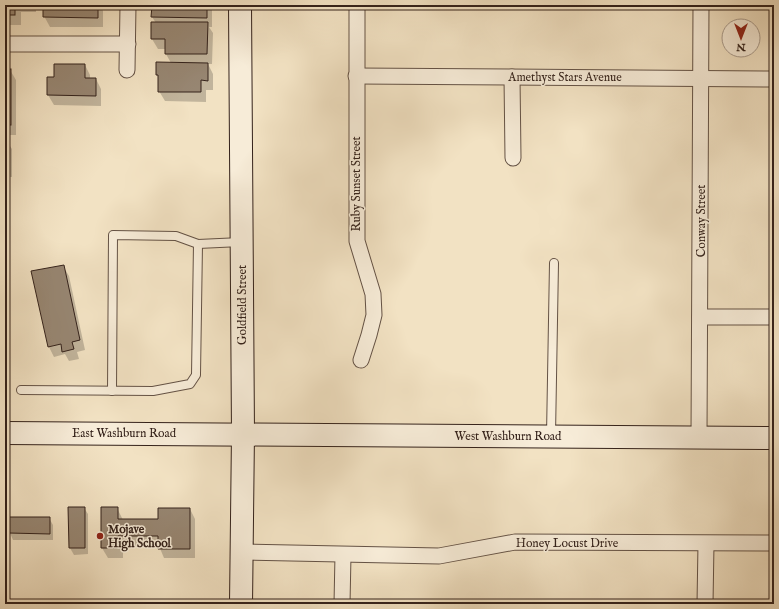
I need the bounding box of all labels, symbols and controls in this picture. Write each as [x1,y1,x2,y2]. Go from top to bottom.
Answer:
north arrow [721,18,761,58]
text: N [736,40,747,54]
street label: Amethyst Stars Avenue [507,70,622,85]
street label: Ruby Sunset Street [349,136,364,232]
street label: Conway Street [694,185,709,257]
street label: Goldfield Street [235,265,250,345]
street label: East Washburn Road [72,426,177,441]
street label: West Washburn Road [455,429,562,444]
place label: Mojave High School [108,522,172,552]
marker: Mojave High School [95,531,105,541]
street label: Honey Locust Drive [516,536,619,551]

